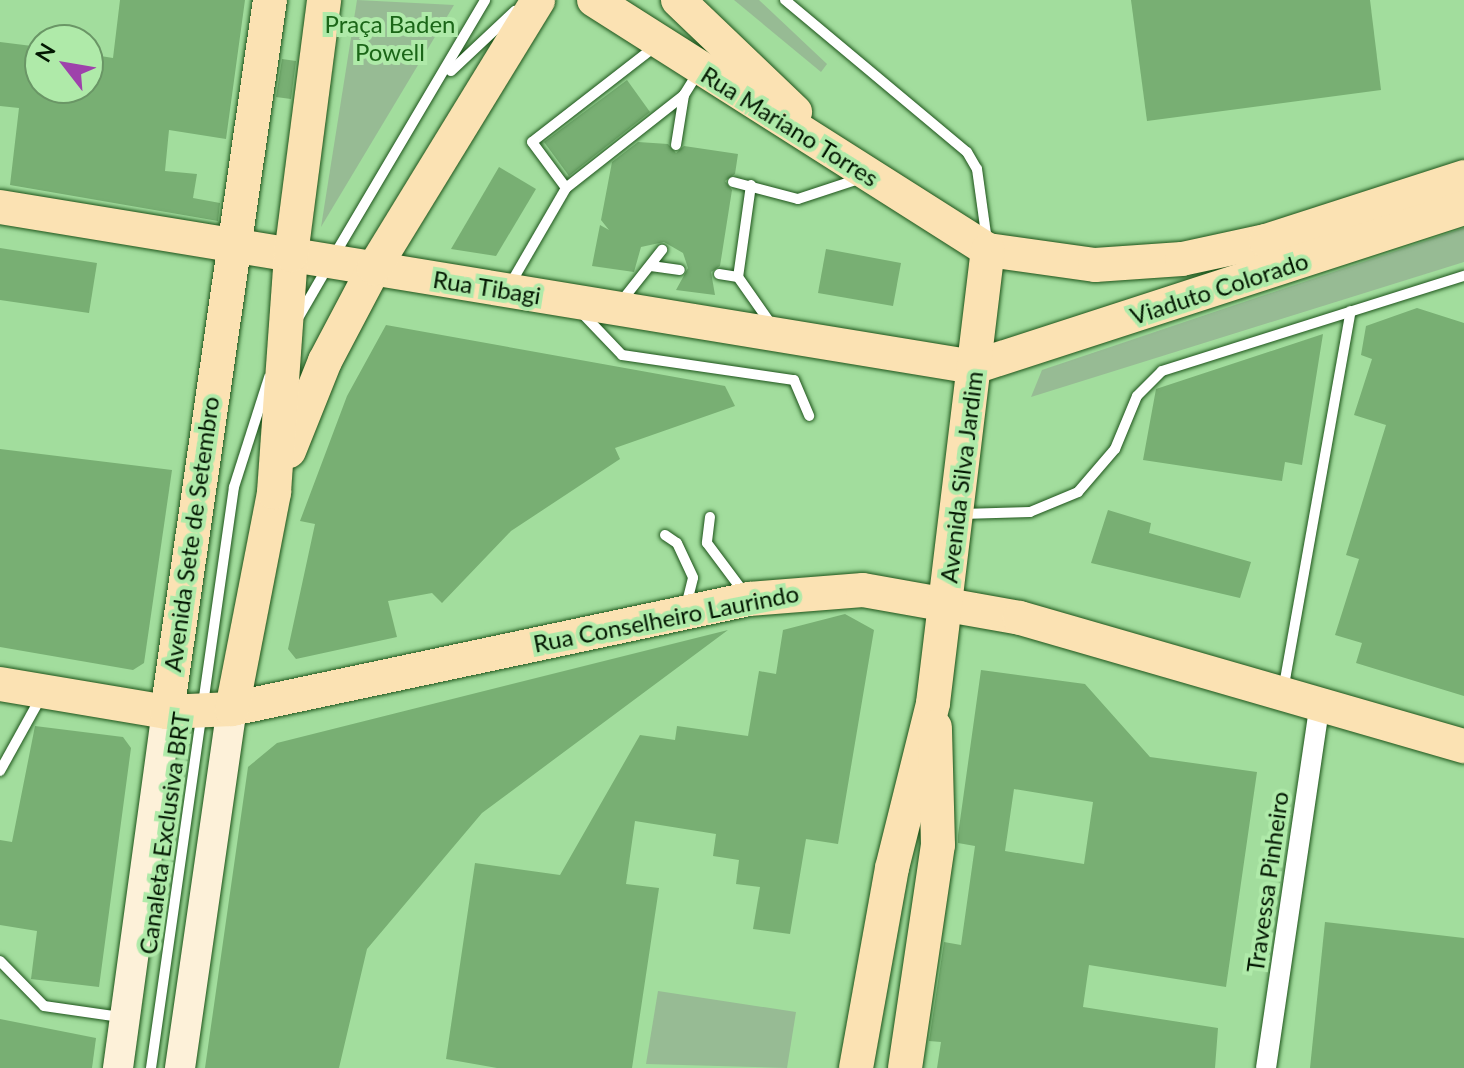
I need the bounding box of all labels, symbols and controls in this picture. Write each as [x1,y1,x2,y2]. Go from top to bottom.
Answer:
park label: Praça Baden Powell [325,10,455,66]
north arrow [24,24,104,104]
text: N [29,38,61,67]
street label: Rua Mariano Torres [696,60,884,192]
street label: Viaduto Colorado [1126,246,1312,330]
street label: Rua Tibagi [431,264,543,310]
street label: Avenida Silva Jardim [934,369,988,585]
street label: Avenida Sete de Setembro [157,395,225,673]
street label: Rua Conselheiro Laurindo [531,578,801,658]
street label: Canaleta Exclusiva BRT [133,710,195,956]
street label: Travessa Pinheiro [1240,790,1294,974]

